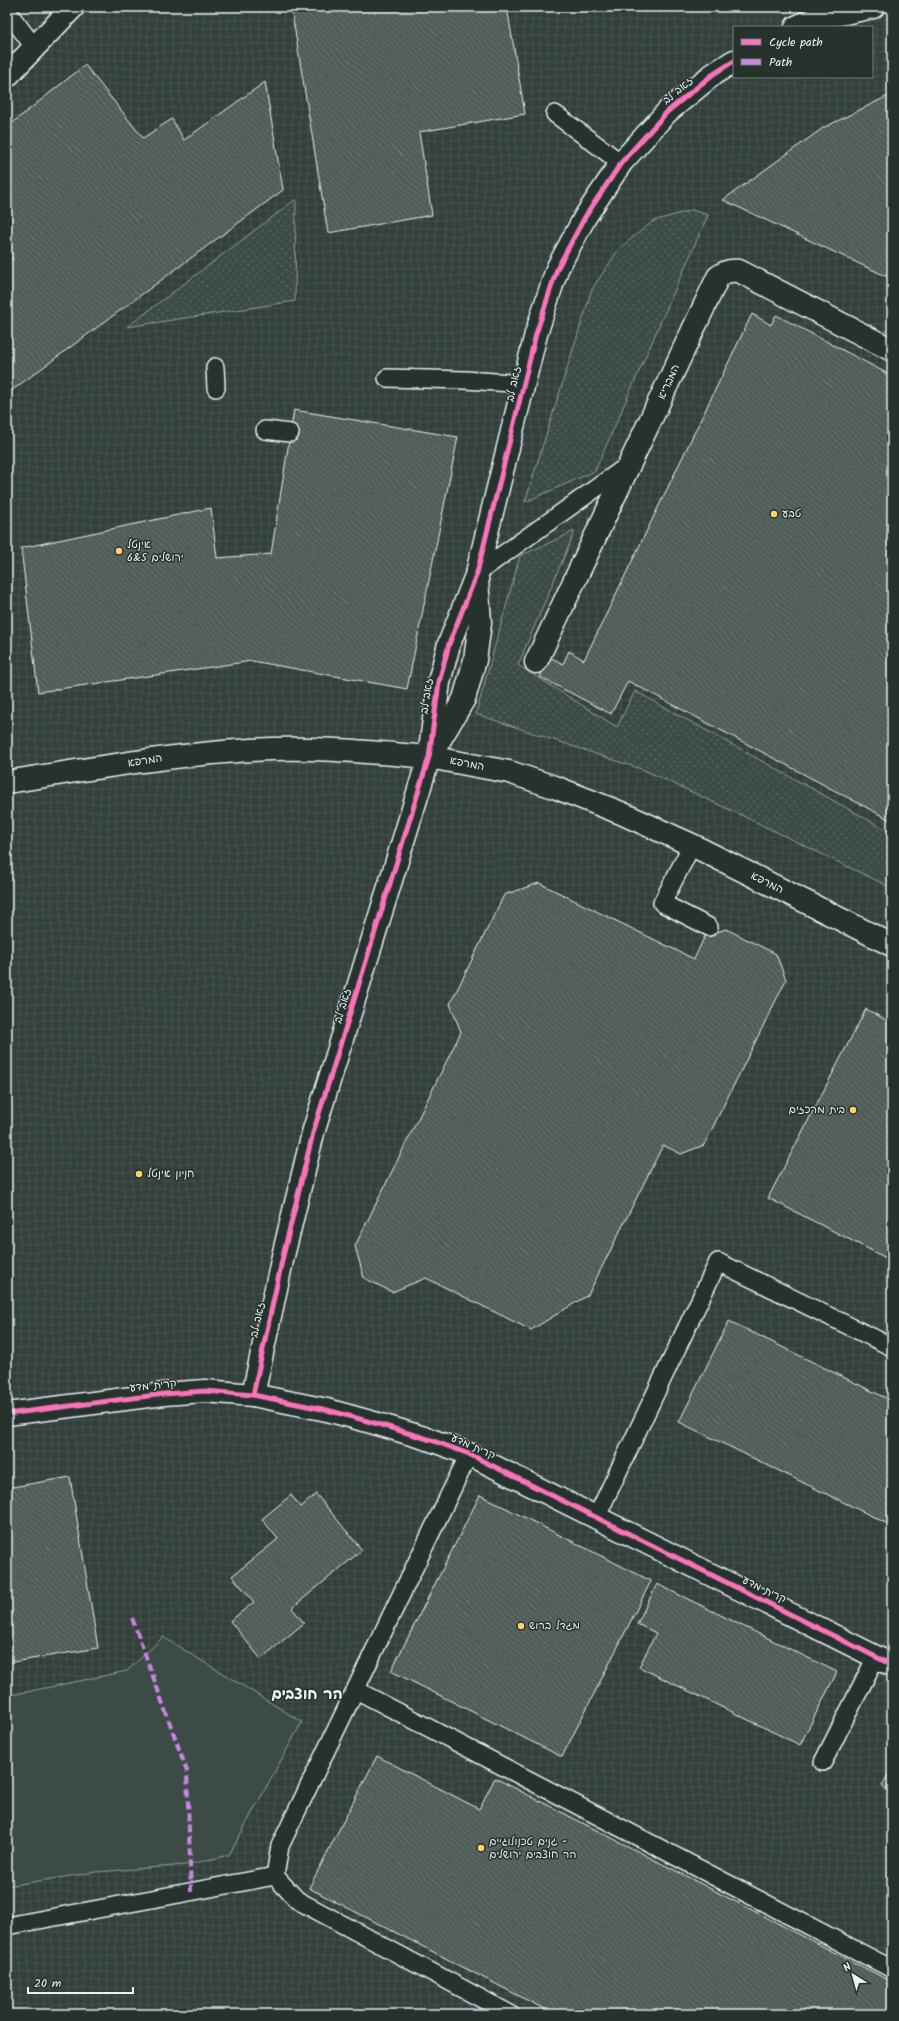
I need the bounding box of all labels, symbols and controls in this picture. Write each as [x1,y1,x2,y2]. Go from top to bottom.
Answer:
legend [733,26,873,78]
text: Cycle path [769,33,823,52]
text: Path [769,53,792,72]
street label: זאב לב [658,73,698,109]
street label: המבריא [653,361,685,403]
street label: זאב לב [501,365,527,403]
place label: טבע [782,505,802,523]
marker: טבע [769,509,779,519]
place label: אינטל ירושלים 5&6 [127,536,184,567]
marker: אינטל ירושלים 5&6 [114,546,124,556]
street label: זאב לב [415,677,439,715]
street label: המרפא [126,749,164,773]
street label: המרפא [448,752,486,776]
street label: המרפא [747,867,787,899]
street label: זאב לב [329,986,357,1026]
place label: בית מרכזים [789,1101,845,1119]
marker: בית מרכזים [848,1105,858,1115]
place label: חניון אינטל [147,1165,194,1183]
marker: חניון אינטל [134,1169,144,1179]
street label: זאב לב [245,1301,271,1339]
street label: קרית מדע [129,1375,177,1397]
street label: קרית מדע [448,1429,498,1465]
street label: קרית מדע [739,1572,789,1608]
place label: מגדל ברוש [529,1617,580,1635]
marker: מגדל ברוש [516,1621,526,1631]
district label: הר חוצבים [271,1683,343,1707]
place label: גנים טכנולוגיים - הר חוצבים ירושלים [489,1833,576,1864]
marker: גנים טכנולוגיים - הר חוצבים ירושלים [476,1843,486,1853]
north arrow [833,1955,873,1995]
text: N [839,1959,856,1977]
scale bar [28,1969,133,1995]
text: 20 m [34,1974,62,1993]

